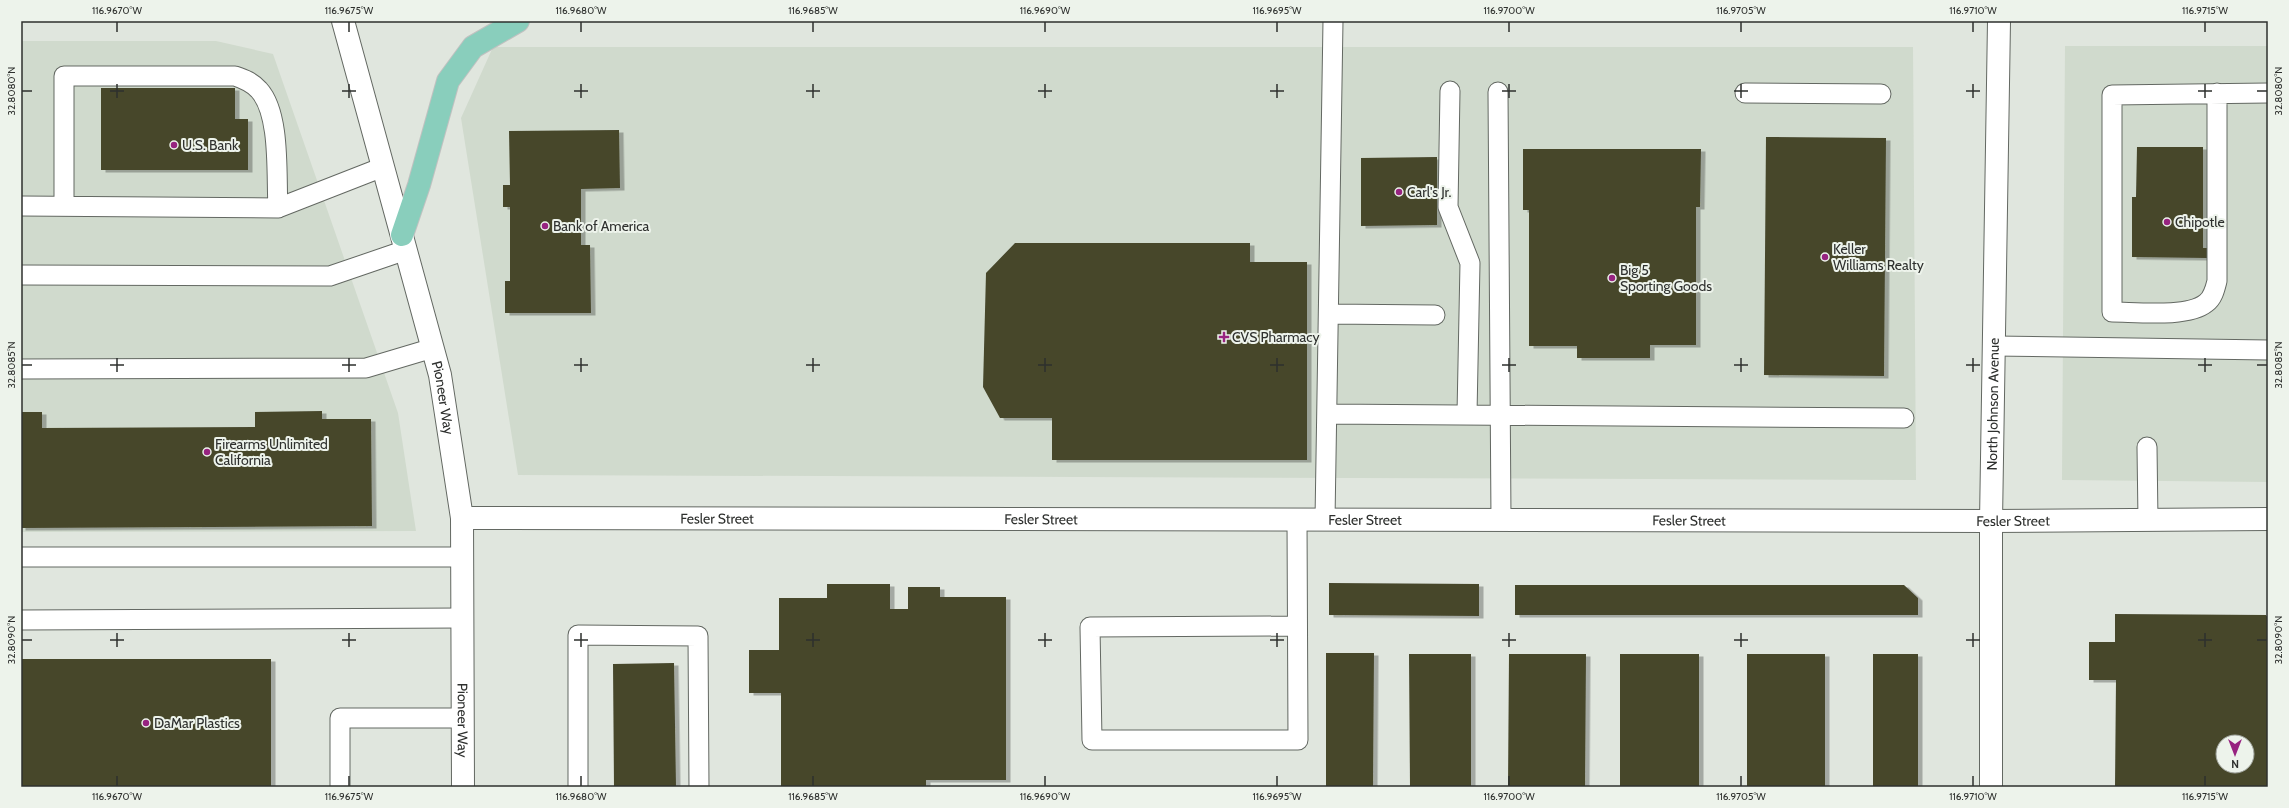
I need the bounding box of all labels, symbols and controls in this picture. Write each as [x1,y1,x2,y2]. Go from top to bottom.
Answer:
text: 116.9670°W [92,4,142,17]
text: 116.9675°W [325,4,374,17]
text: 116.9680°W [555,4,607,17]
text: 116.9685°W [788,4,838,17]
text: 116.9690°W [1020,4,1071,17]
text: 116.9695°W [1252,4,1302,17]
text: 116.9700°W [1483,4,1535,17]
text: 116.9705°W [1716,4,1766,17]
text: 116.9710°W [1949,4,1997,17]
text: 116.9715°W [2182,4,2229,17]
text: 32.8080°N [5,67,18,115]
text: 32.8080°N [2272,67,2285,115]
place label: U.S. Bank [182,136,239,154]
marker: U.S. Bank [169,140,179,150]
place label: Carl's Jr. [1407,183,1452,201]
marker: Carl's Jr. [1394,187,1404,197]
place label: Chipotle [2175,213,2225,231]
place label: Bank of America [553,217,650,235]
marker: Chipotle [2162,217,2172,227]
marker: Bank of America [540,221,550,231]
place label: Keller Williams Realty [1833,240,1924,274]
marker: Keller Williams Realty [1820,252,1830,262]
place label: Big 5 Sporting Goods [1620,261,1712,295]
marker: Big 5 Sporting Goods [1607,273,1617,283]
place label: CVS Pharmacy [1232,328,1320,346]
marker: CVS Pharmacy [1219,332,1229,342]
street label: North Johnson Avenue [1983,338,2003,470]
text: 32.8085°N [5,341,18,389]
text: 32.8085°N [2272,341,2285,389]
street label: Pioneer Way [428,359,458,436]
place label: Firearms Unlimited California [215,435,328,469]
marker: Firearms Unlimited California [202,447,212,457]
street label: Fesler Street [680,509,754,528]
street label: Fesler Street [1004,510,1078,528]
street label: Fesler Street [1328,511,1402,529]
street label: Fesler Street [1652,511,1726,529]
street label: Fesler Street [1976,512,2050,530]
text: 32.8090°N [5,616,18,664]
text: 32.8090°N [2272,616,2285,664]
street label: Pioneer Way [454,683,472,758]
place label: DaMar Plastics [154,714,240,732]
marker: DaMar Plastics [141,718,151,728]
north arrow [2215,734,2255,774]
text: N [2231,757,2239,771]
text: 116.9670°W [92,790,142,803]
text: 116.9675°W [325,790,374,803]
text: 116.9680°W [555,790,607,803]
text: 116.9685°W [788,790,838,803]
text: 116.9690°W [1020,790,1071,803]
text: 116.9695°W [1252,790,1302,803]
text: 116.9700°W [1483,790,1535,803]
text: 116.9705°W [1716,790,1766,803]
text: 116.9710°W [1949,790,1997,803]
text: 116.9715°W [2182,790,2229,803]

